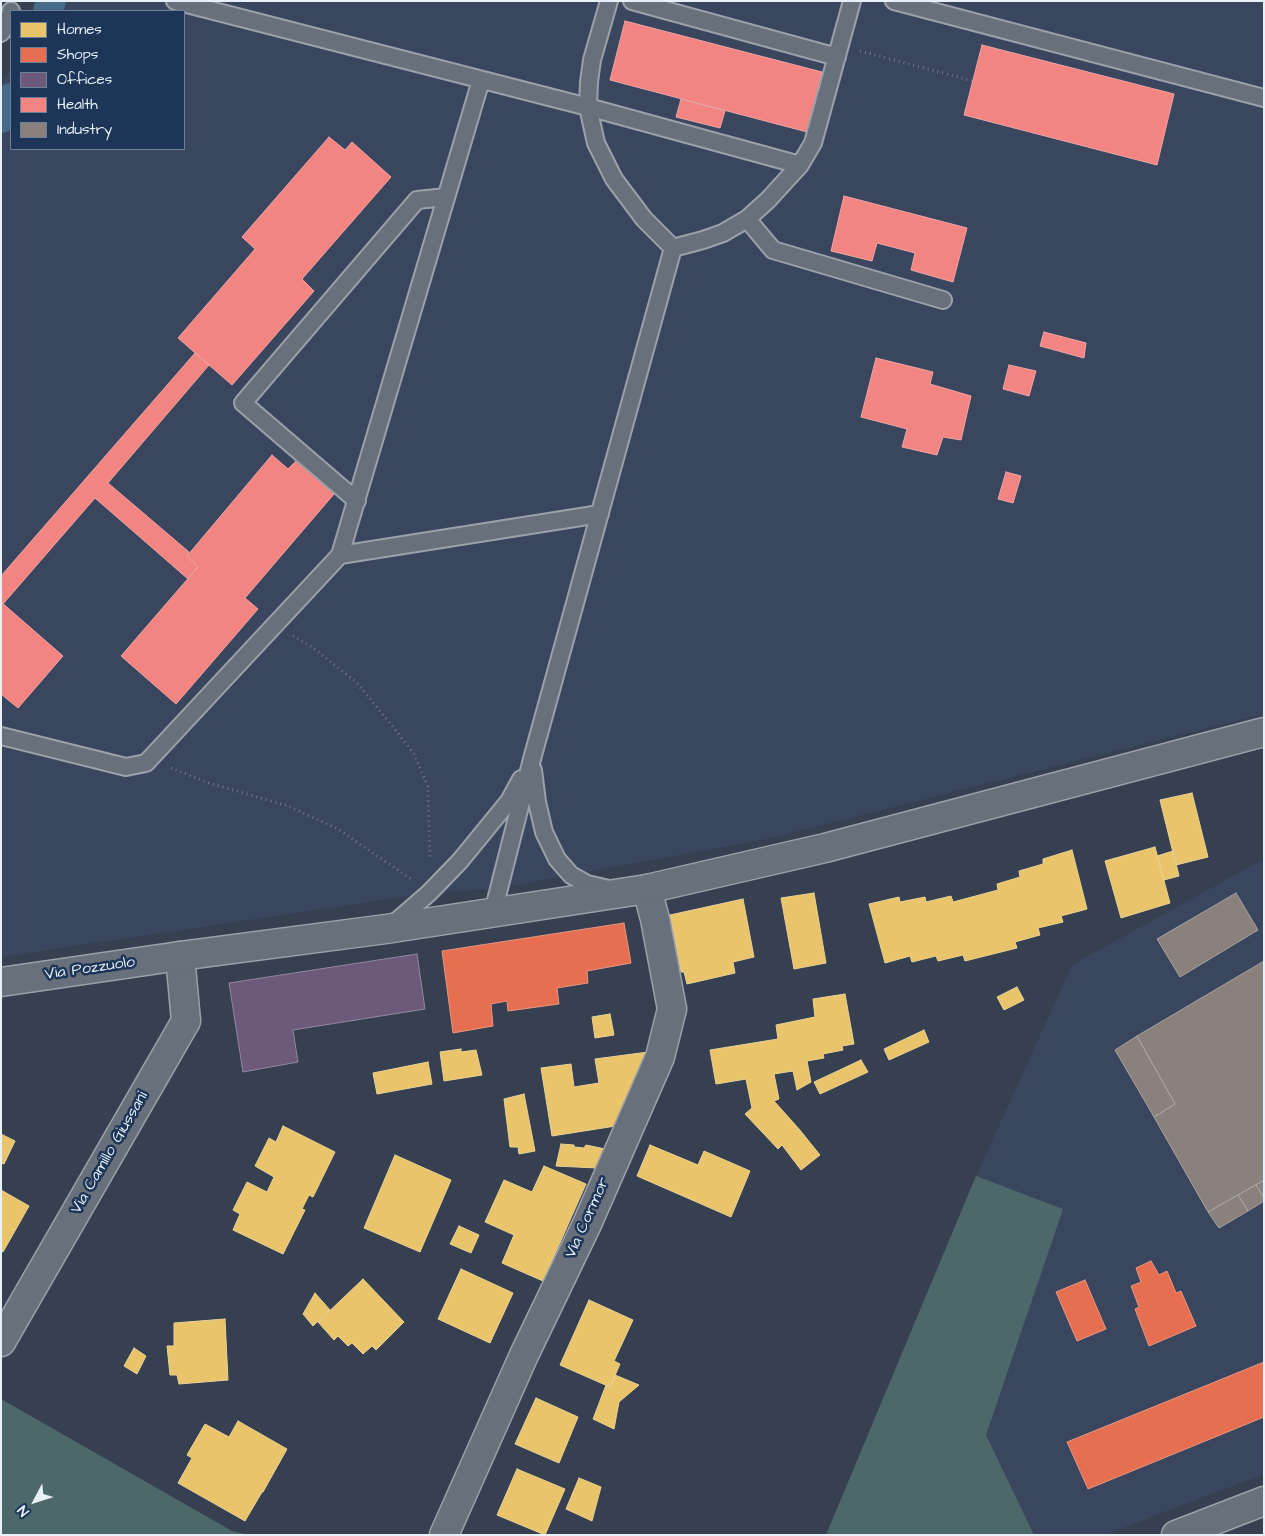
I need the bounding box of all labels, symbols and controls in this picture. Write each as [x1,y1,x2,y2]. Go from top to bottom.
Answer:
legend [10,10,185,150]
text: Homes [57,19,102,40]
text: Shops [57,44,98,65]
text: Offices [57,69,112,90]
text: Health [57,94,98,115]
text: Industry [57,119,112,140]
street label: Via Pozzuolo [44,953,136,985]
street label: Via Camillo Giussani [67,1088,153,1218]
street label: Via Cormor [562,1175,614,1261]
north arrow [10,1476,60,1526]
text: N [13,1501,34,1520]

